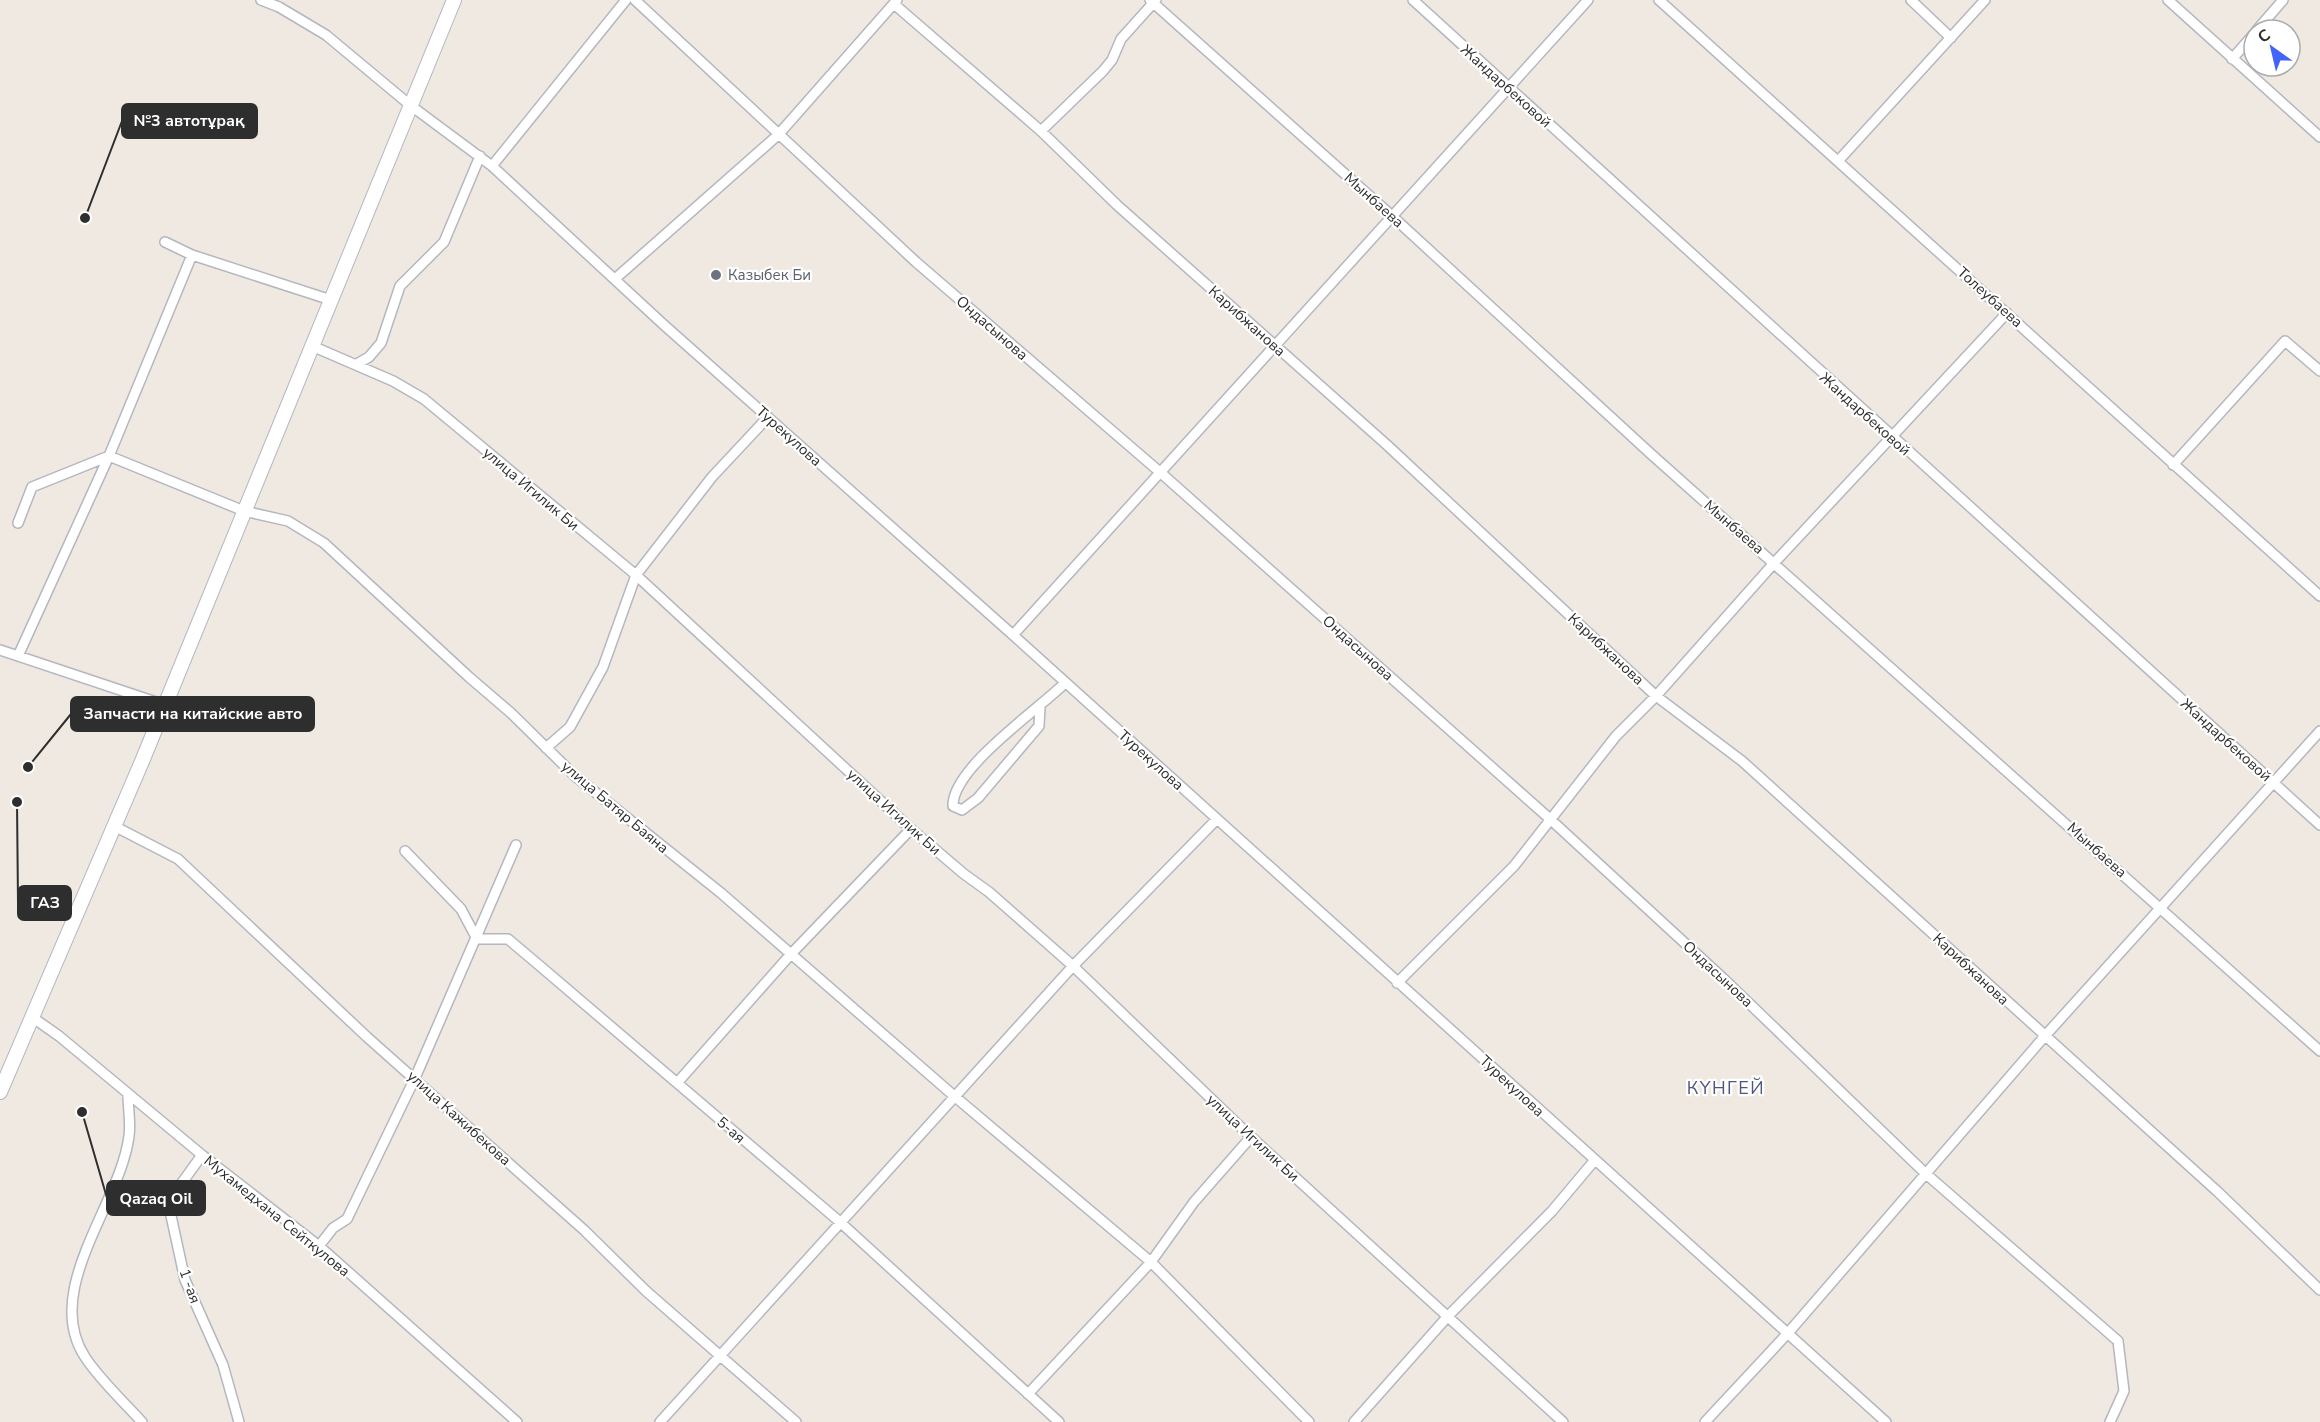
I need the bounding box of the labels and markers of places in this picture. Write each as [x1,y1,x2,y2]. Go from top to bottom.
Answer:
callout: №3 автотұрақ [122,104,257,138]
place label: Казыбек Би [728,265,811,285]
marker: Казыбек Би [709,268,723,282]
callout: Запчасти на китайские авто [71,697,314,731]
callout: ГАЗ [18,886,71,920]
callout: Qazaq Oil [107,1181,205,1215]

